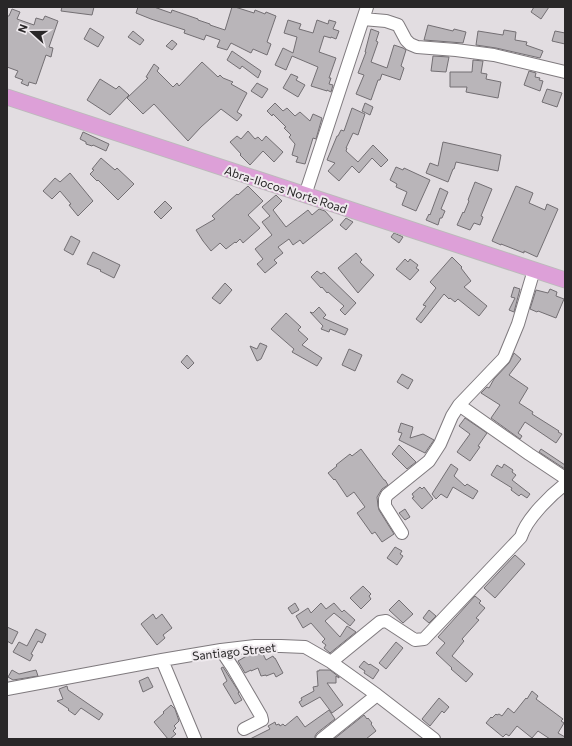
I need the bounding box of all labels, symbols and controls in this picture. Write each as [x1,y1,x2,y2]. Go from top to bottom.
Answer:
north arrow [12,12,52,52]
text: N [15,22,30,34]
street label: Abra-Ilocos Norte Road [223,163,349,215]
street label: Santiago Street [191,640,277,662]

